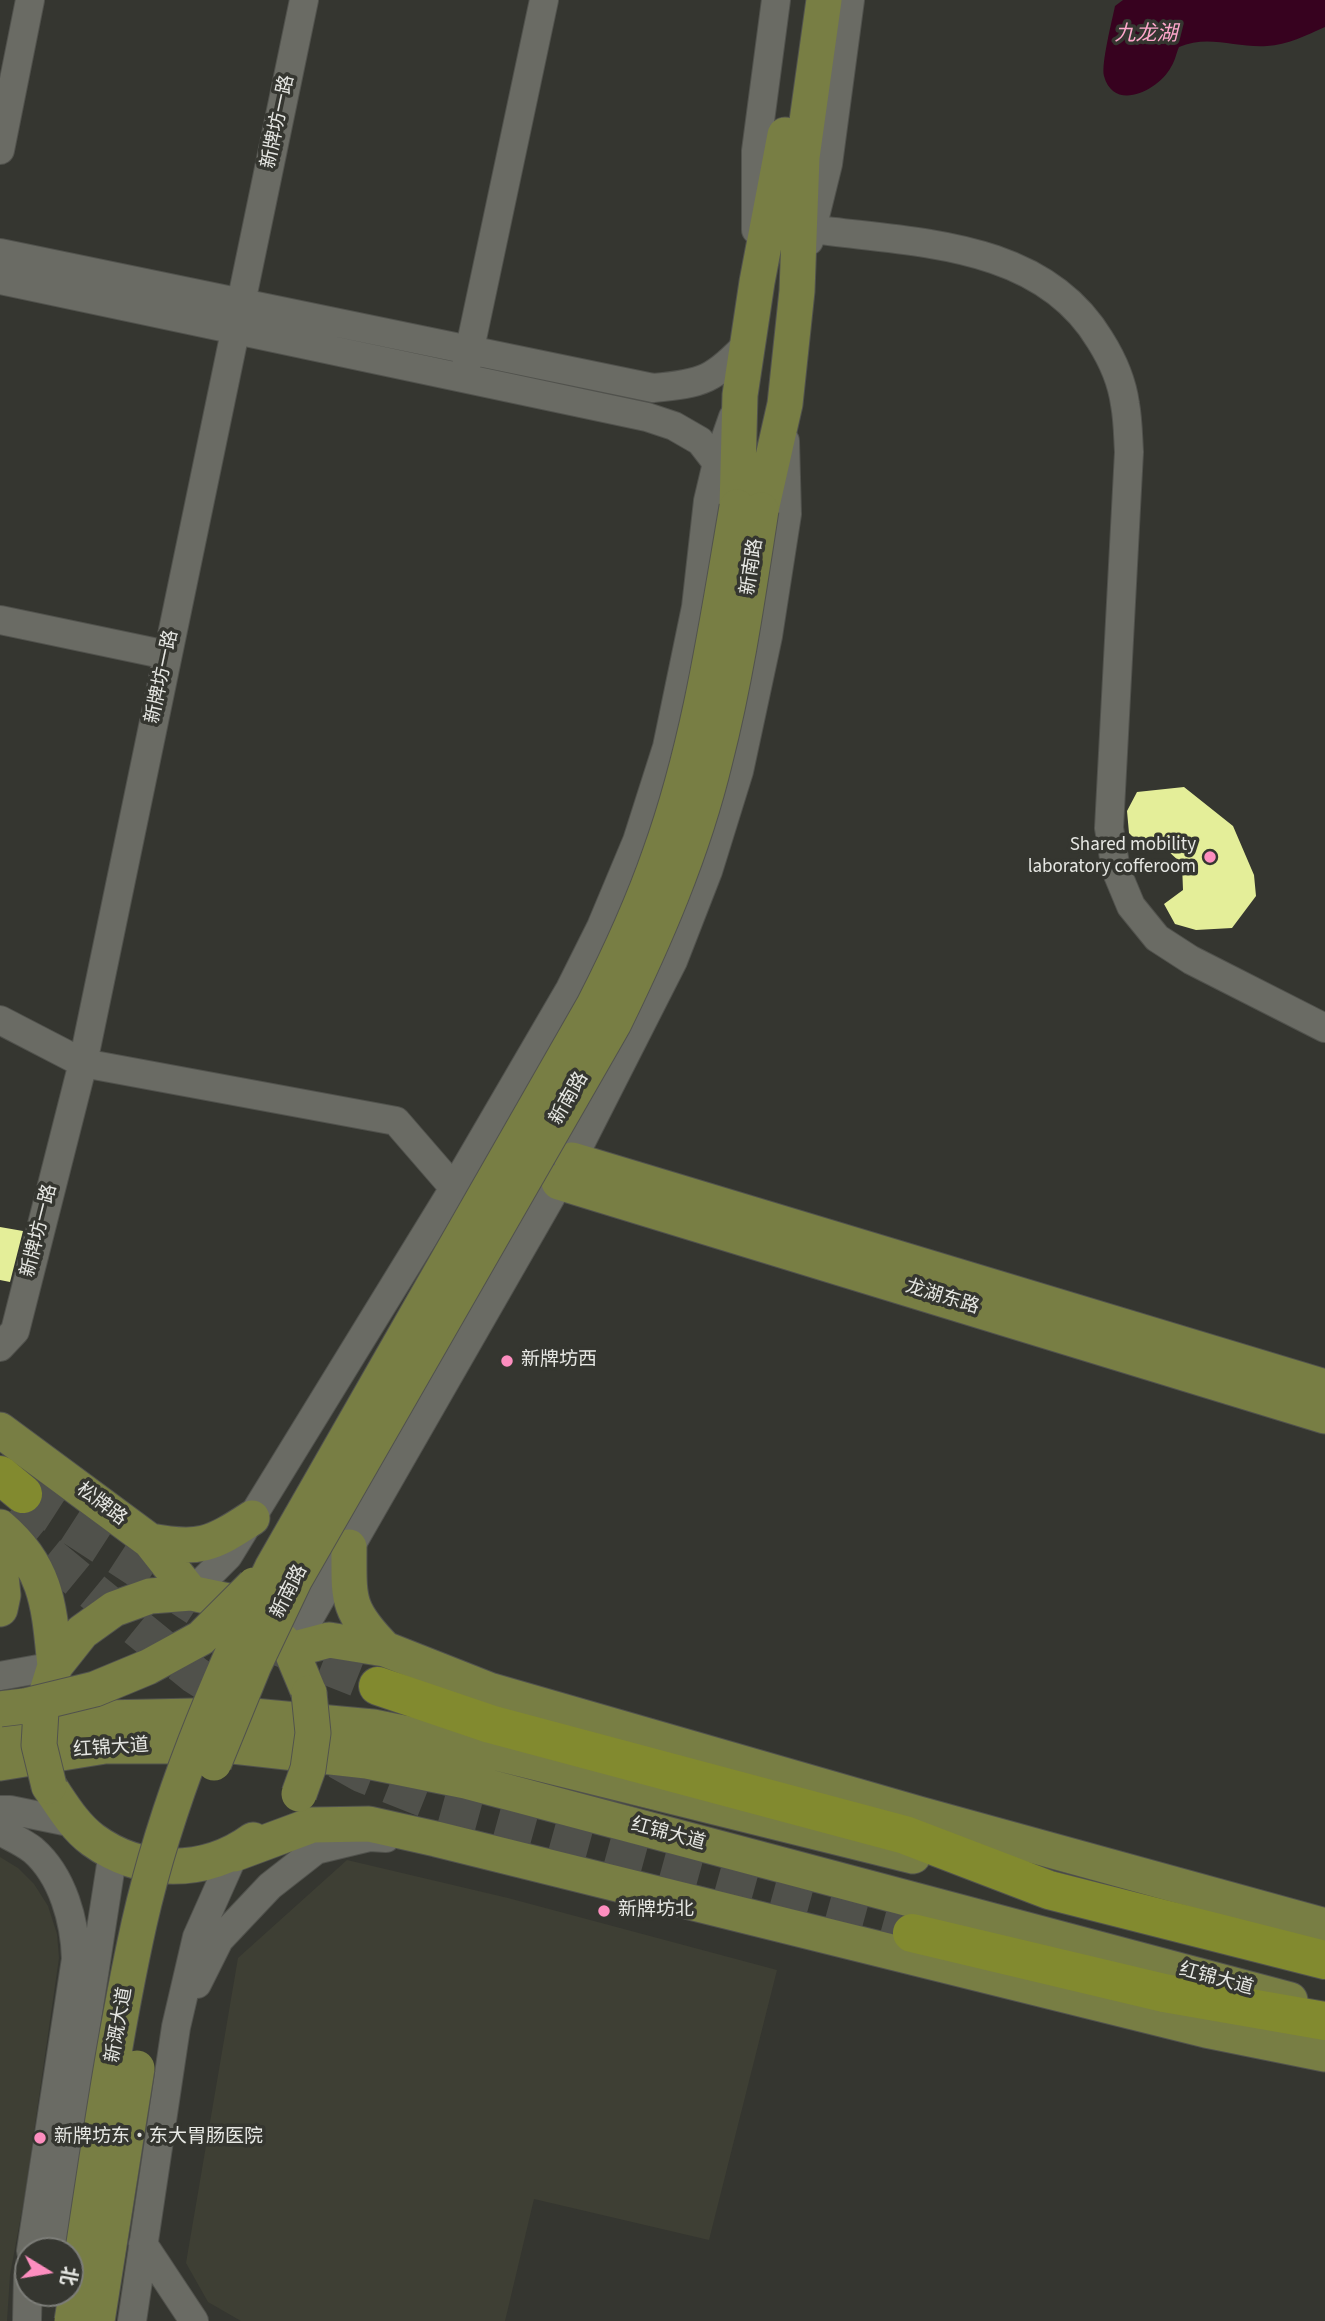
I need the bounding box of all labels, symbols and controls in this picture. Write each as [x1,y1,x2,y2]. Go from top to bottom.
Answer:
water label: 九龙湖 [1115,22,1177,48]
street label: 新牌坊一路 [258,73,300,171]
street label: 新南路 [737,537,769,597]
street label: 新牌坊一路 [142,628,184,726]
place label: Shared mobility laboratory cofferoom [1028,835,1196,879]
marker: Shared mobility laboratory cofferoom [1202,849,1218,865]
street label: 新南路 [546,1069,594,1129]
street label: 新牌坊一路 [17,1182,63,1280]
street label: 龙湖东路 [902,1276,982,1320]
place label: 新牌坊西 [521,1350,597,1372]
marker: 新牌坊西 [499,1353,515,1369]
street label: 松牌路 [71,1479,131,1531]
street label: 新南路 [267,1561,313,1623]
street label: 红锦大道 [72,1735,150,1763]
street label: 红锦大道 [628,1814,708,1856]
place label: 新牌坊北 [618,1900,694,1922]
marker: 新牌坊北 [596,1903,612,1919]
street label: 红锦大道 [1176,1959,1256,2001]
street label: 新溉大道 [102,1986,138,2064]
place label: 新牌坊东‧东大胃肠医院 [54,2127,263,2149]
marker: 新牌坊东‧东大胃肠医院 [32,2130,48,2146]
north arrow [14,2237,84,2307]
text: 北 [53,2264,83,2288]

